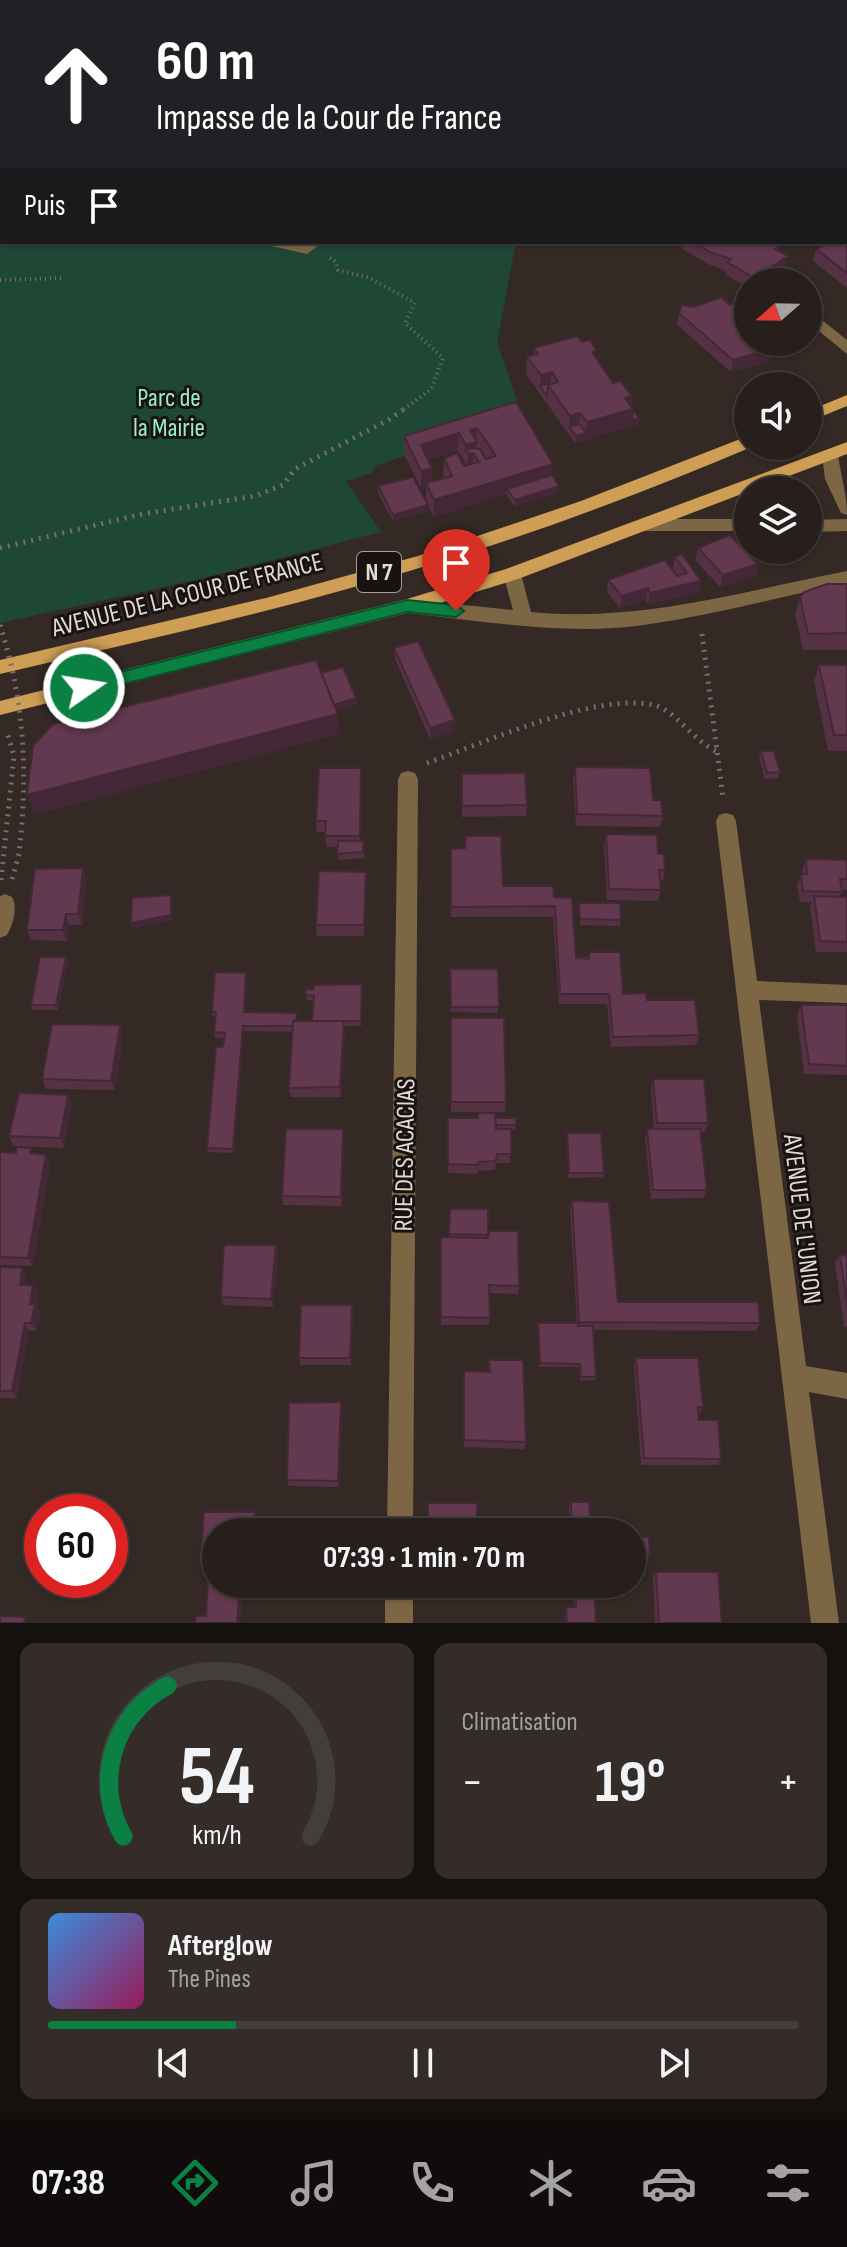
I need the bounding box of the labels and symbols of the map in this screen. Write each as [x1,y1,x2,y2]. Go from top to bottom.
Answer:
north arrow [734,268,822,356]
park label: Parc de la Mairie [133,383,205,444]
pin [422,529,490,611]
street label: AVENUE DE LA COUR DE FRANCE [48,547,326,644]
road number: N 7 [357,552,401,592]
position arrow [42,646,126,730]
street label: RUE DES ACACIAS [389,1078,422,1232]
street label: AVENUE DE L'UNION [776,1131,827,1306]
speed limit sign: 60 [24,1494,128,1598]

